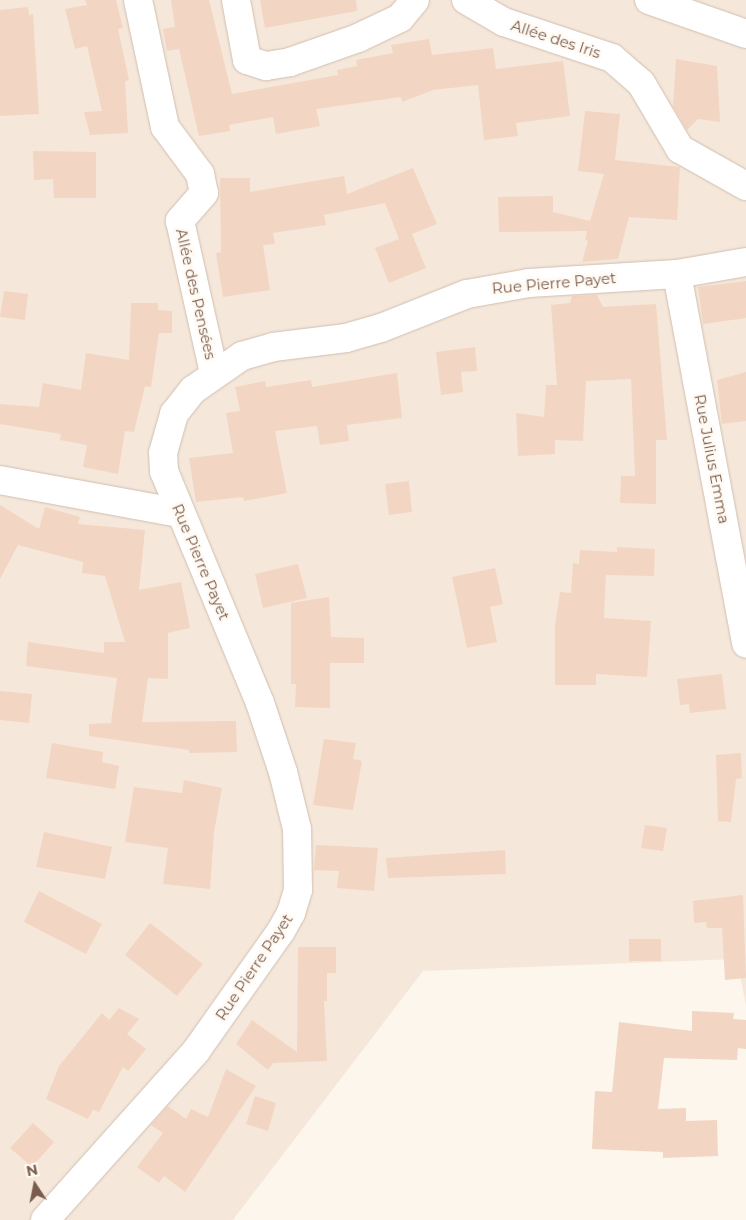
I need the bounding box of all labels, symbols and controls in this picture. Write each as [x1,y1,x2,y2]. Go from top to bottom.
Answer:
street label: Allée des Iris [509,16,603,62]
street label: Allée des Pensées [172,227,220,361]
street label: Rue Pierre Payet [491,269,617,297]
street label: Rue Julius Emma [691,393,733,525]
street label: Rue Pierre Payet [168,501,234,623]
street label: Rue Pierre Payet [212,910,296,1024]
north arrow [10,1160,60,1210]
text: N [25,1160,39,1180]

